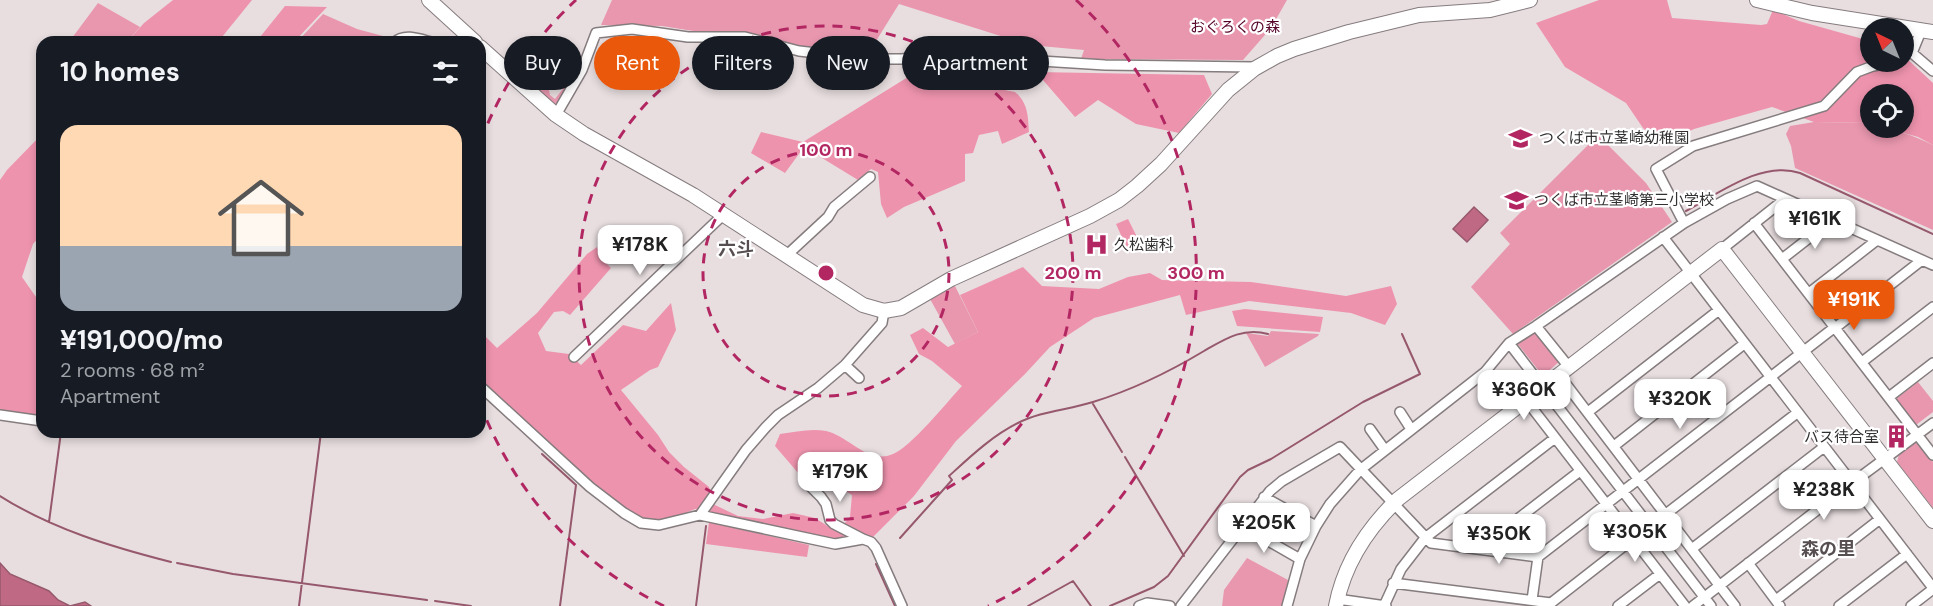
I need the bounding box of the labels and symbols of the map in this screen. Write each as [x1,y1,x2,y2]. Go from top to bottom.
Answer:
park label: おぐろくの森 [1190,17,1280,37]
north arrow [1860,18,1914,72]
school or university icon: つくば市立茎崎幼稚園 [1508,125,1534,151]
place label: つくば市立茎崎幼稚園 [1539,128,1689,148]
text: 100 m [799,138,853,162]
school or university icon: つくば市立茎崎第三小学校 [1503,187,1529,213]
place label: つくば市立茎崎第三小学校 [1534,190,1714,210]
pin: ¥161K [1773,199,1857,250]
pin: ¥178K [598,225,682,276]
hospital icon: 久松歯科 [1083,232,1109,258]
place label: 久松歯科 [1114,235,1174,255]
district label: 六斗 [718,237,754,261]
text: 200 m [1045,261,1101,285]
text: 300 m [1167,261,1225,285]
centre of rings [816,263,836,283]
pin: ¥191K [1812,280,1896,331]
pin: ¥360K [1482,370,1566,421]
pin: ¥320K [1638,379,1722,430]
building icon: バス待合室 [1884,424,1910,450]
place label: バス待合室 [1804,427,1879,447]
pin: ¥179K [798,452,882,503]
pin: ¥238K [1782,470,1866,521]
pin: ¥205K [1222,503,1306,554]
pin: ¥305K [1593,512,1677,563]
pin: ¥350K [1457,514,1541,565]
district label: 森の里 [1801,537,1855,561]

